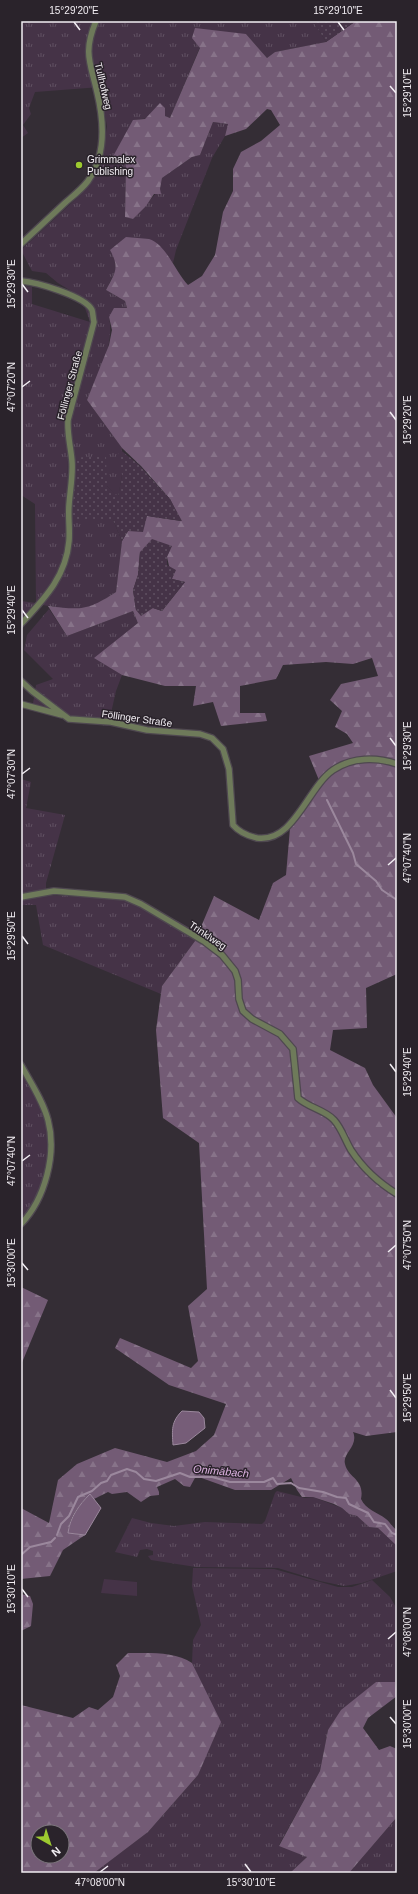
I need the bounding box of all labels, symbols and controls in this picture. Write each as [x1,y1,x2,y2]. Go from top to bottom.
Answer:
text: 15°29'20"E [49,5,99,16]
text: 15°29'10"E [313,5,363,16]
street label: Tullhofweg [93,61,114,111]
text: 15°29'10"E [402,68,413,118]
place label: Grimmalex Publishing [87,154,135,177]
marker: Grimmalex Publishing [74,160,84,170]
text: 15°29'30"E [6,259,17,309]
street label: Föllinger Straße [55,349,84,421]
text: 47°07'20"N [6,362,17,412]
text: 15°29'20"E [402,395,413,445]
text: 15°29'40"E [6,585,17,635]
street label: Föllinger Straße [101,708,173,729]
text: 15°29'30"E [402,721,413,771]
text: 47°07'30"N [6,749,17,799]
text: 47°07'40"N [402,833,413,883]
text: 15°29'50"E [6,911,17,961]
street label: Trinklweg [187,919,228,952]
text: 15°29'40"E [402,1047,413,1097]
text: 47°07'40"N [6,1136,17,1186]
text: 47°07'50"N [402,1220,413,1270]
text: 15°30'00"E [6,1238,17,1288]
text: 15°29'50"E [402,1373,413,1423]
water label: Onimäbach [192,1463,250,1479]
text: 15°30'10"E [6,1564,17,1614]
text: 47°08'00"N [402,1607,413,1657]
text: 15°30'00"E [402,1699,413,1749]
north arrow [30,1824,70,1864]
text: N [49,1845,63,1859]
text: 47°08'00"N [75,1877,125,1888]
text: 15°30'10"E [226,1877,276,1888]

